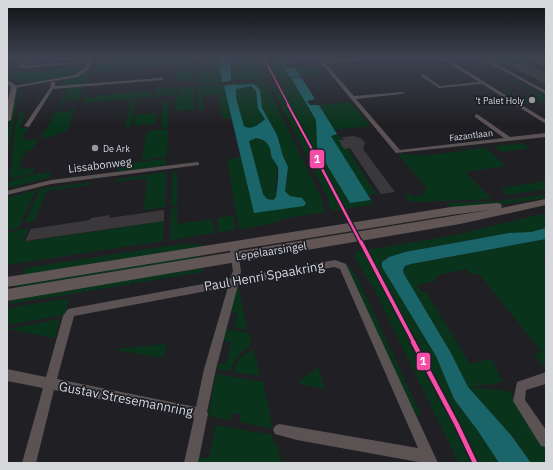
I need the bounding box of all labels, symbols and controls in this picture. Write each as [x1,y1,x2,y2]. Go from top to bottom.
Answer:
place label: 't Palet Holy [475,95,525,106]
marker: 't Palet Holy [527,95,537,105]
street label: Fazantlaan [449,127,493,143]
marker: De Ark [90,143,100,153]
place label: De Ark [103,143,130,154]
line badge: 1 [309,149,325,169]
text: 1 [314,152,321,166]
street label: Lissabonweg [68,154,133,176]
street label: Lepelaarsingel [234,238,308,264]
street label: Paul Henri Spaakring [203,257,325,295]
line badge: 1 [416,352,431,371]
text: 1 [420,354,427,368]
street label: Gustav Stresemannring [57,378,195,420]

